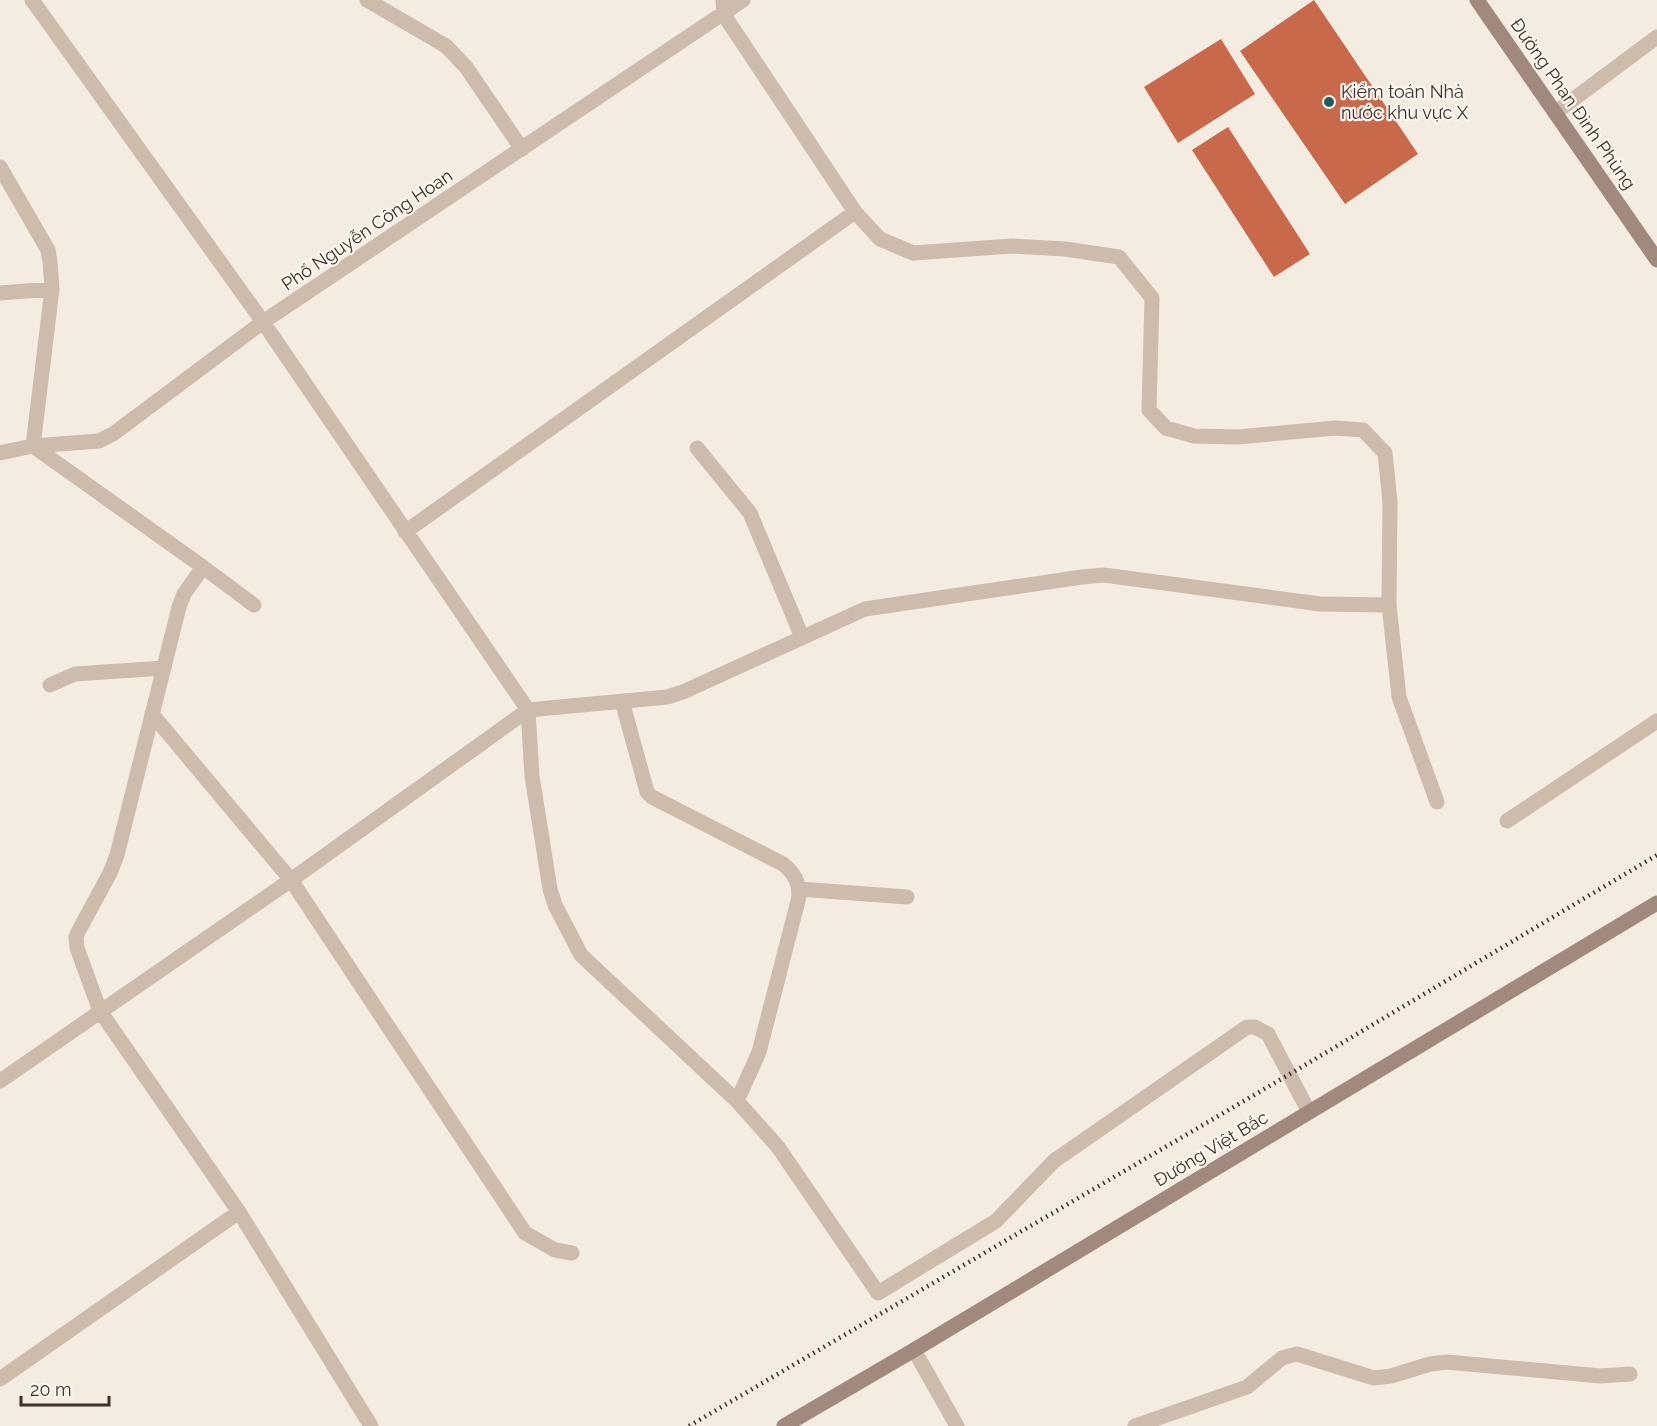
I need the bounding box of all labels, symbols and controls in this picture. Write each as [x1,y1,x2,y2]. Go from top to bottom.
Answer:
street label: Đường Phan Đình Phùng [1506,14,1640,193]
place label: Kiểm toán Nhà nước khu vực X [1341,81,1469,123]
marker: Kiểm toán Nhà nước khu vực X [1322,95,1336,109]
street label: Phố Nguyễn Công Hoan [277,165,456,295]
street label: Đường Việt Bắc [1150,1106,1272,1191]
scale bar [21,1369,110,1407]
text: 20 m [30,1379,72,1400]

